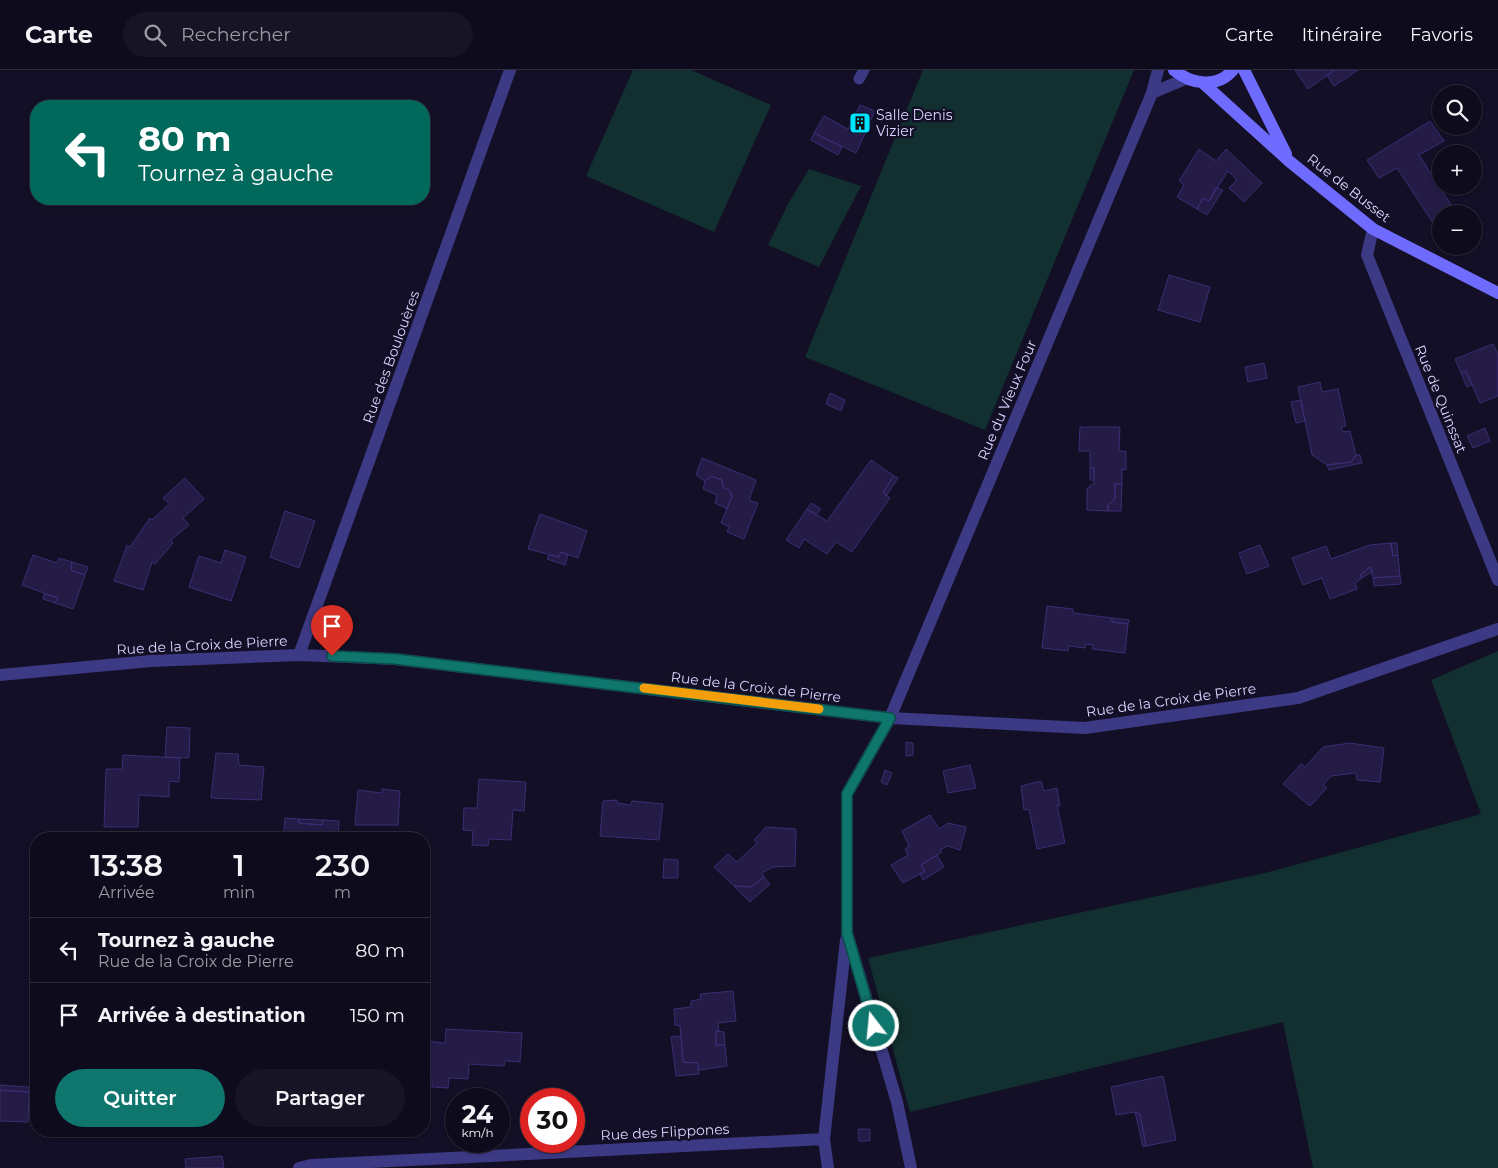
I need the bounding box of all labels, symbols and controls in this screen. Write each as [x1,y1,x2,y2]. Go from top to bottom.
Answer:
search box [123,12,473,57]
text: Carte [25,20,93,49]
icon: search [141,21,169,49]
text: Rechercher [181,23,291,46]
text: Carte [1225,24,1274,46]
text: Itinéraire [1302,24,1382,46]
text: Favoris [1410,24,1473,46]
map controls [1432,85,1482,255]
button: search [1432,85,1482,135]
place label: Salle Denis Vizier [876,106,953,140]
building icon: Salle Denis Vizier [848,111,872,135]
text: 80 m [138,117,232,160]
icon: left [55,120,120,185]
button: + [1432,145,1482,195]
street label: Rue de Busset [1304,150,1395,226]
text: Tournez à gauche [138,160,334,187]
button: − [1432,205,1482,255]
street label: Rue des Boulouères [359,288,423,426]
street label: Rue du Vieux Four [974,337,1041,463]
street label: Rue de Quinssat [1411,342,1471,456]
pin [311,605,353,656]
icon: arrive [318,612,346,640]
street label: Rue de la Croix de Pierre [116,632,288,658]
street label: Rue de la Croix de Pierre [670,668,842,706]
street label: Rue de la Croix de Pierre [1085,679,1257,721]
text: 13:38 [90,847,163,884]
text: 1 [233,847,245,884]
text: 230 [315,847,370,884]
text: Arrivée [98,883,155,902]
text: min [223,883,255,902]
text: m [334,883,351,902]
text: Tournez à gauche [98,929,275,952]
icon: left [55,936,83,964]
text: 80 m [355,939,405,962]
text: Rue de la Croix de Pierre [98,952,294,971]
position arrow [847,999,899,1051]
icon: arrive [55,1001,83,1029]
text: Arrivée à destination [98,1004,306,1027]
text: 150 m [350,1004,405,1027]
button: Quitter [55,1069,225,1127]
button: Partager [235,1069,405,1127]
speed limit sign: 30 [520,1088,585,1153]
text: 24 [462,1099,493,1129]
street label: Rue des Flippones [600,1120,730,1144]
text: km/h [461,1125,494,1140]

